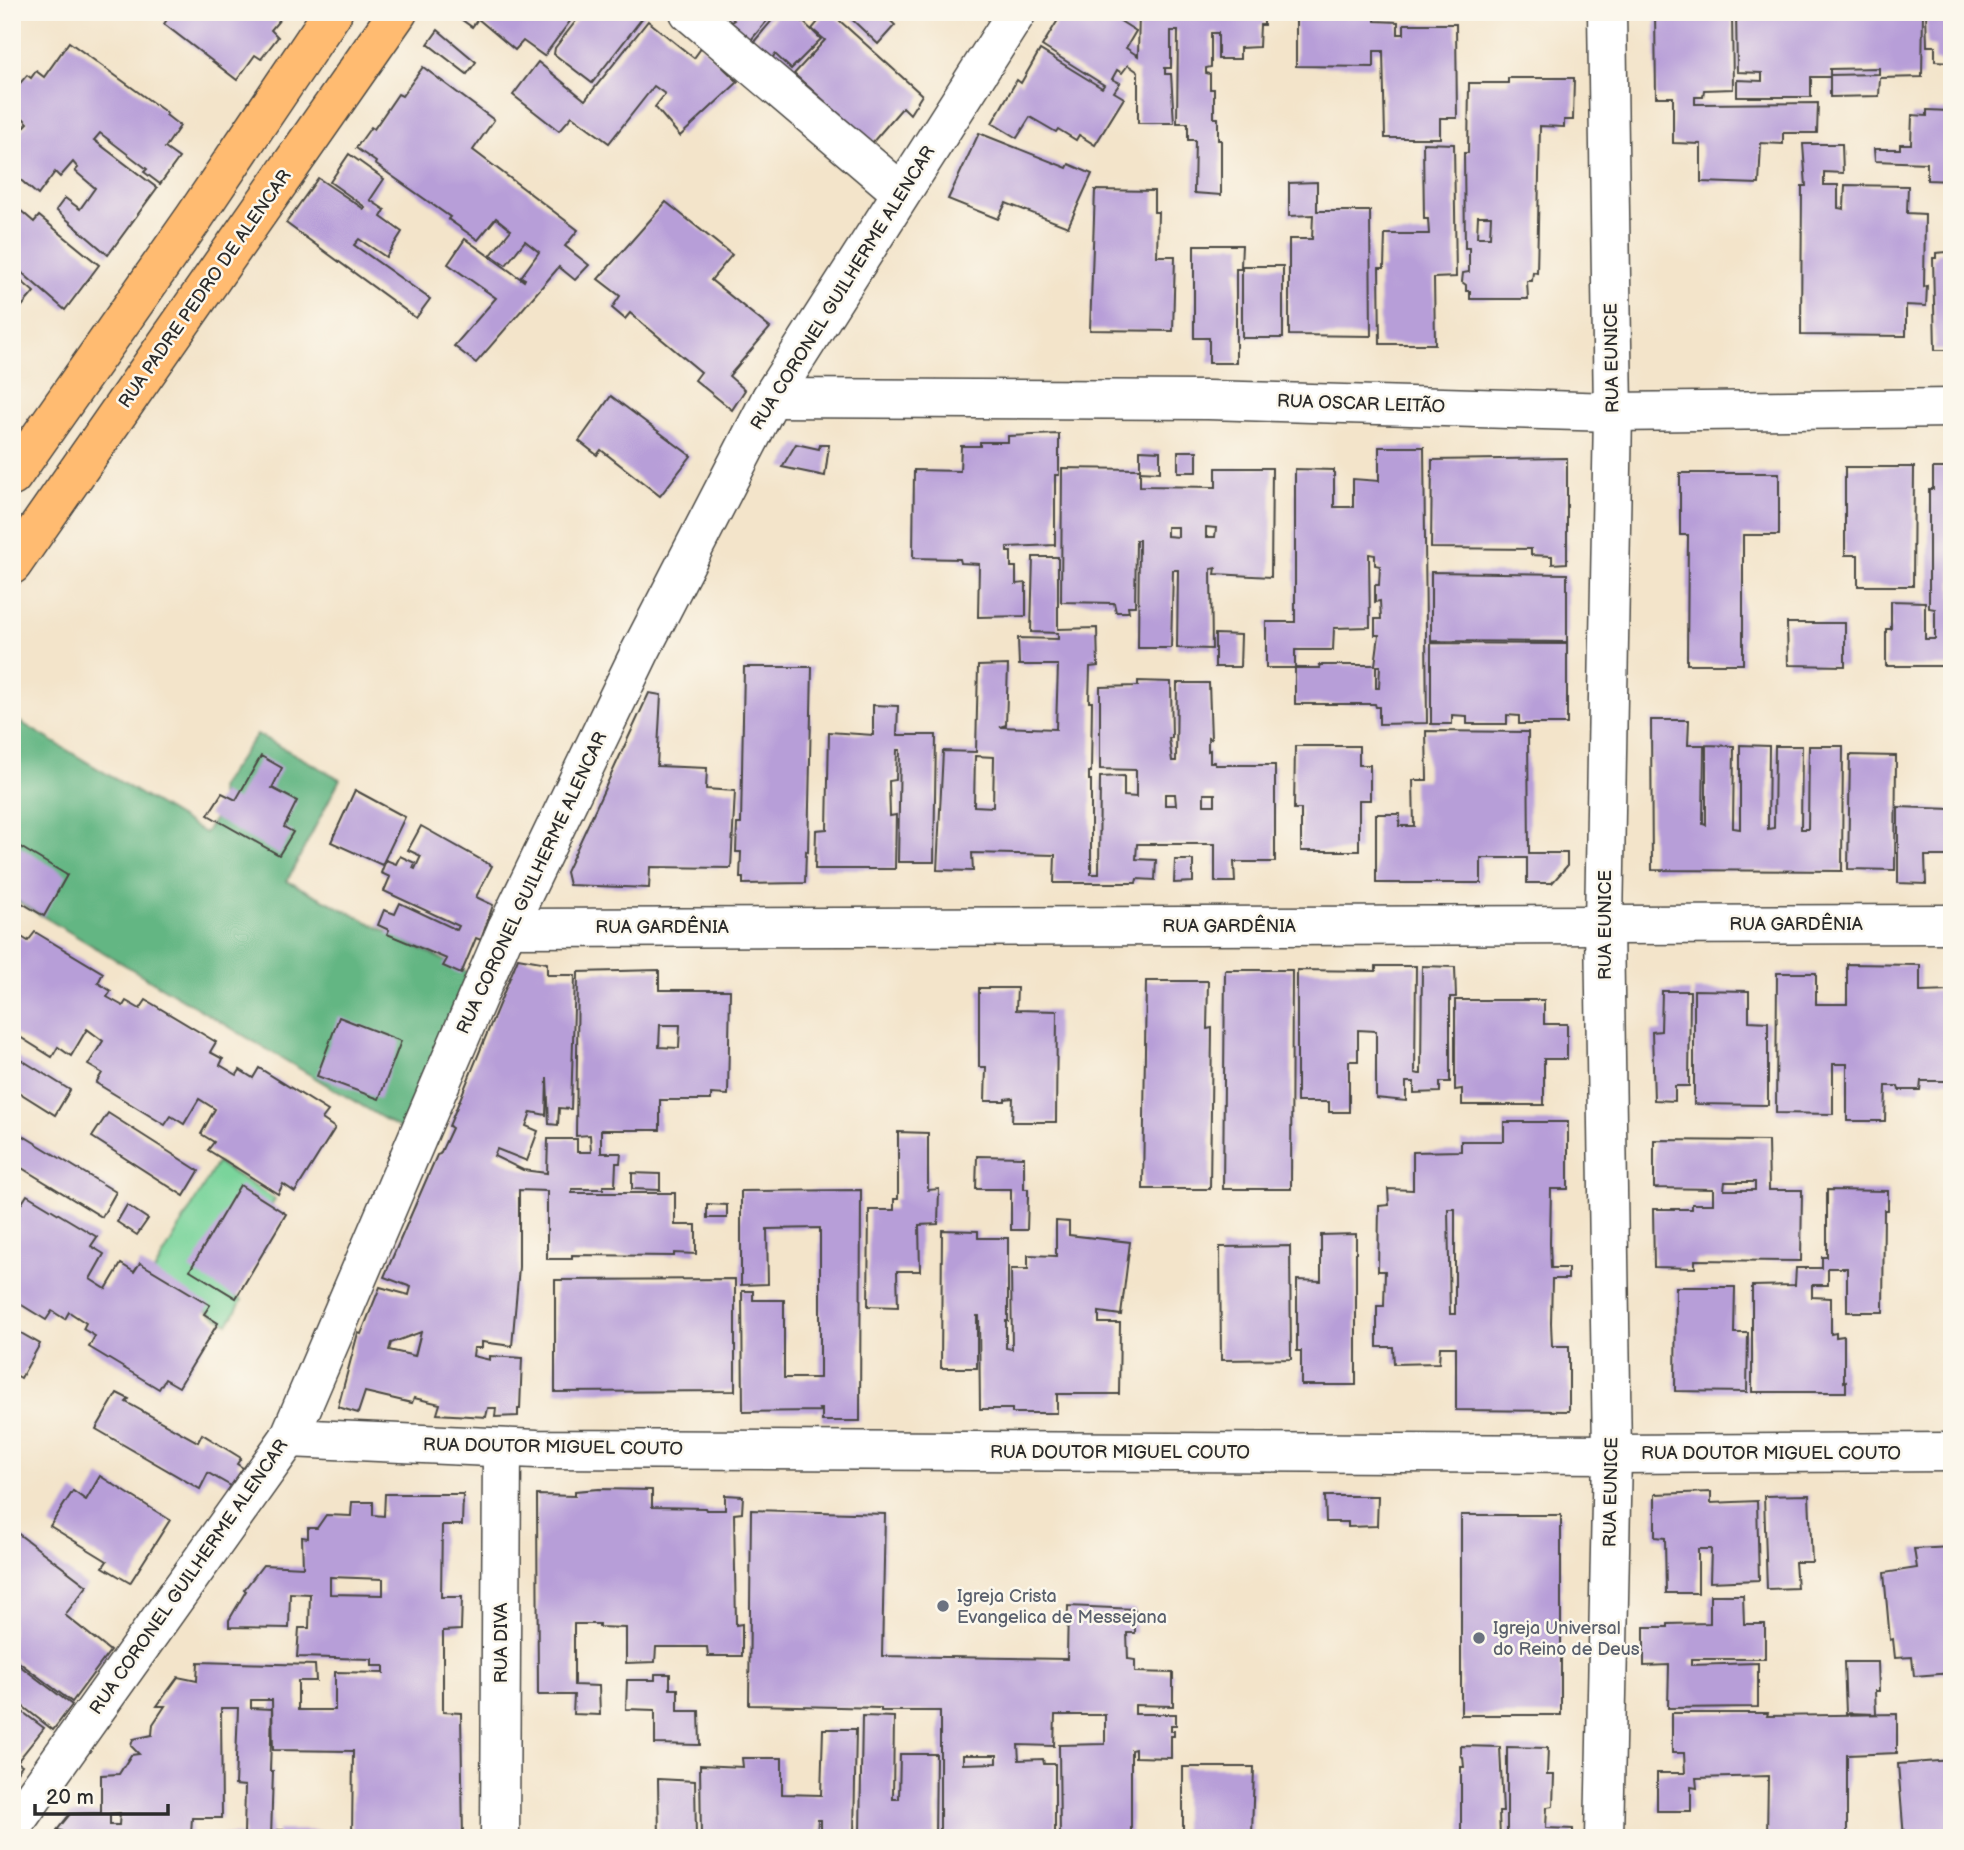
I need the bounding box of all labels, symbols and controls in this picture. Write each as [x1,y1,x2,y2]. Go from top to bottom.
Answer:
street label: RUA CORONEL GUILHERME ALENCAR [746,142,940,434]
street label: RUA PADRE PEDRO DE ALENCAR [114,166,296,412]
street label: RUA EUNICE [1601,303,1623,413]
street label: RUA OSCAR LEITÃO [1277,390,1445,417]
street label: RUA CORONEL GUILHERME ALENCAR [453,728,612,1037]
street label: RUA EUNICE [1595,870,1616,980]
street label: RUA GARDÊNIA [1729,912,1863,935]
street label: RUA GARDÊNIA [1162,914,1296,937]
street label: RUA GARDÊNIA [595,915,729,938]
street label: RUA DOUTOR MIGUEL COUTO [423,1434,683,1460]
street label: RUA CORONEL GUILHERME ALENCAR [85,1435,293,1719]
street label: RUA EUNICE [1600,1437,1622,1547]
street label: RUA DOUTOR MIGUEL COUTO [990,1442,1250,1463]
street label: RUA DOUTOR MIGUEL COUTO [1641,1443,1901,1464]
place label: Igreja Crista Evangelica de Messejana [957,1586,1167,1628]
marker: Igreja Crista Evangelica de Messejana [935,1598,951,1614]
street label: RUA DIVA [491,1603,512,1683]
place label: Igreja Universal do Reino de Deus [1493,1618,1640,1660]
marker: Igreja Universal do Reino de Deus [1471,1630,1487,1646]
scale bar [35,1773,168,1817]
text: 20 m [46,1785,94,1810]

